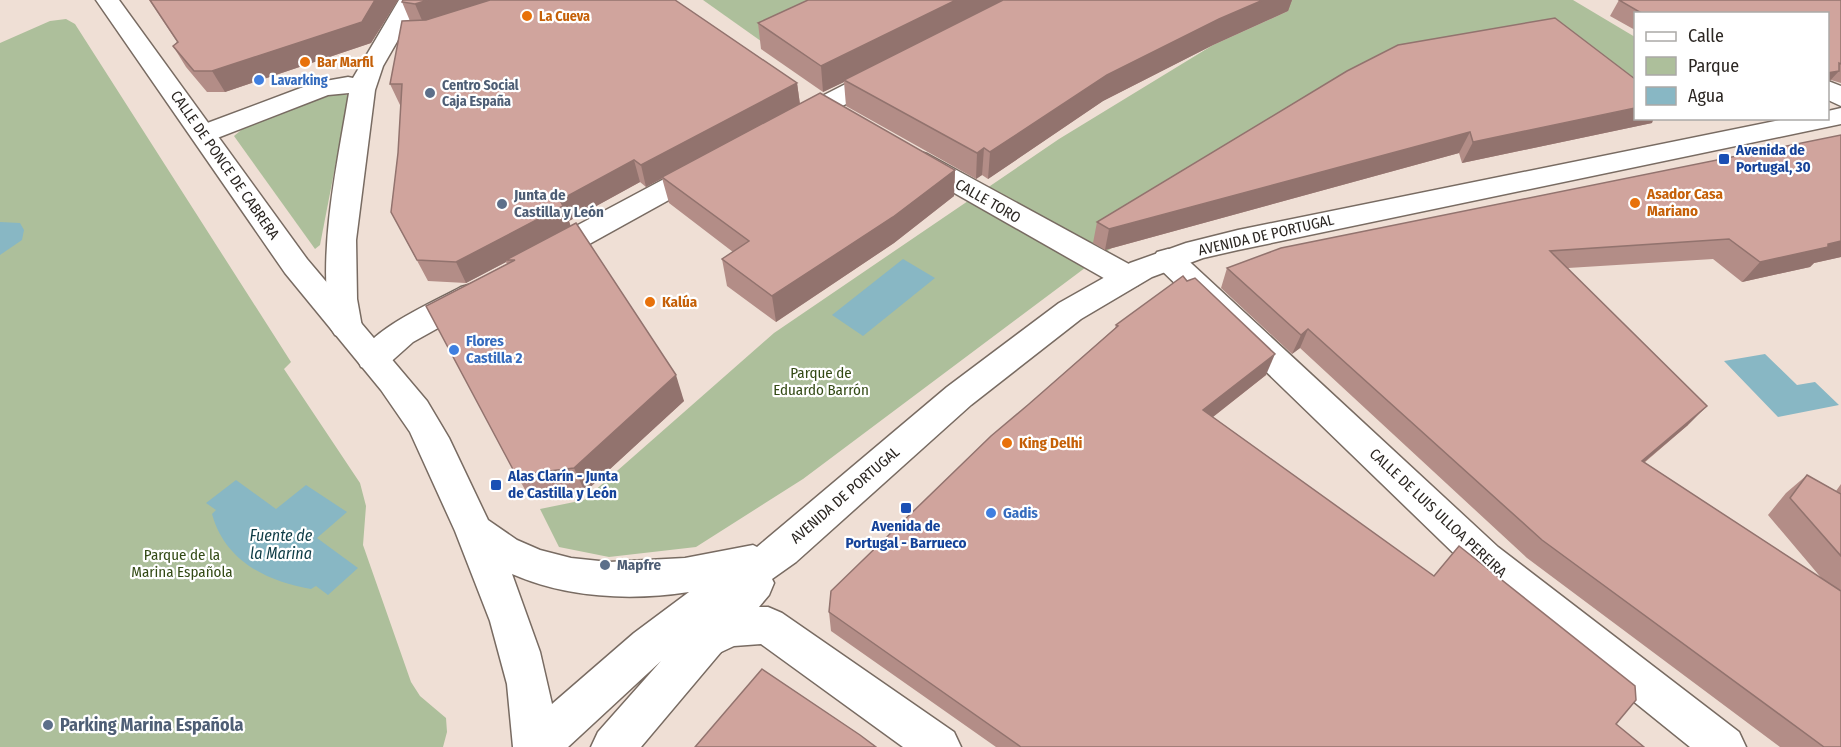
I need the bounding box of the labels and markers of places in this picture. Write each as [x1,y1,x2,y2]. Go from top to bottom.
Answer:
place label: La Cueva [539,8,590,25]
marker: La Cueva [520,9,534,23]
place label: Bar Marfil [317,54,374,71]
marker: Bar Marfil [298,55,312,69]
place label: Lavarking [271,72,328,89]
marker: Lavarking [252,73,266,87]
place label: Centro Social Caja España [442,77,519,110]
marker: Centro Social Caja España [423,86,437,100]
place label: Avenida de Portugal, 30 [1735,141,1811,176]
marker: Avenida de Portugal, 30 [1717,152,1731,166]
place label: Asador Casa Mariano [1646,185,1723,220]
place label: Junta de Castilla y León [513,186,604,221]
marker: Asador Casa Mariano [1628,196,1642,210]
marker: Junta de Castilla y León [495,197,509,211]
place label: Kalúa [662,293,698,311]
marker: Kalúa [643,295,657,309]
place label: Flores Castilla 2 [466,332,523,367]
marker: Flores Castilla 2 [447,343,461,357]
place label: King Delhi [1019,434,1083,452]
marker: King Delhi [1000,436,1014,450]
place label: Alas Clarín - Junta de Castilla y León [507,467,619,502]
marker: Alas Clarín - Junta de Castilla y León [489,478,503,492]
marker: Avenida de Portugal - Barrueco [899,501,913,515]
place label: Gadis [1003,504,1038,522]
marker: Gadis [984,506,998,520]
place label: Avenida de Portugal - Barrueco [845,517,967,552]
place label: Mapfre [617,556,661,574]
marker: Mapfre [598,558,612,572]
place label: Parking Marina Española [60,714,243,736]
marker: Parking Marina Española [41,718,55,732]

